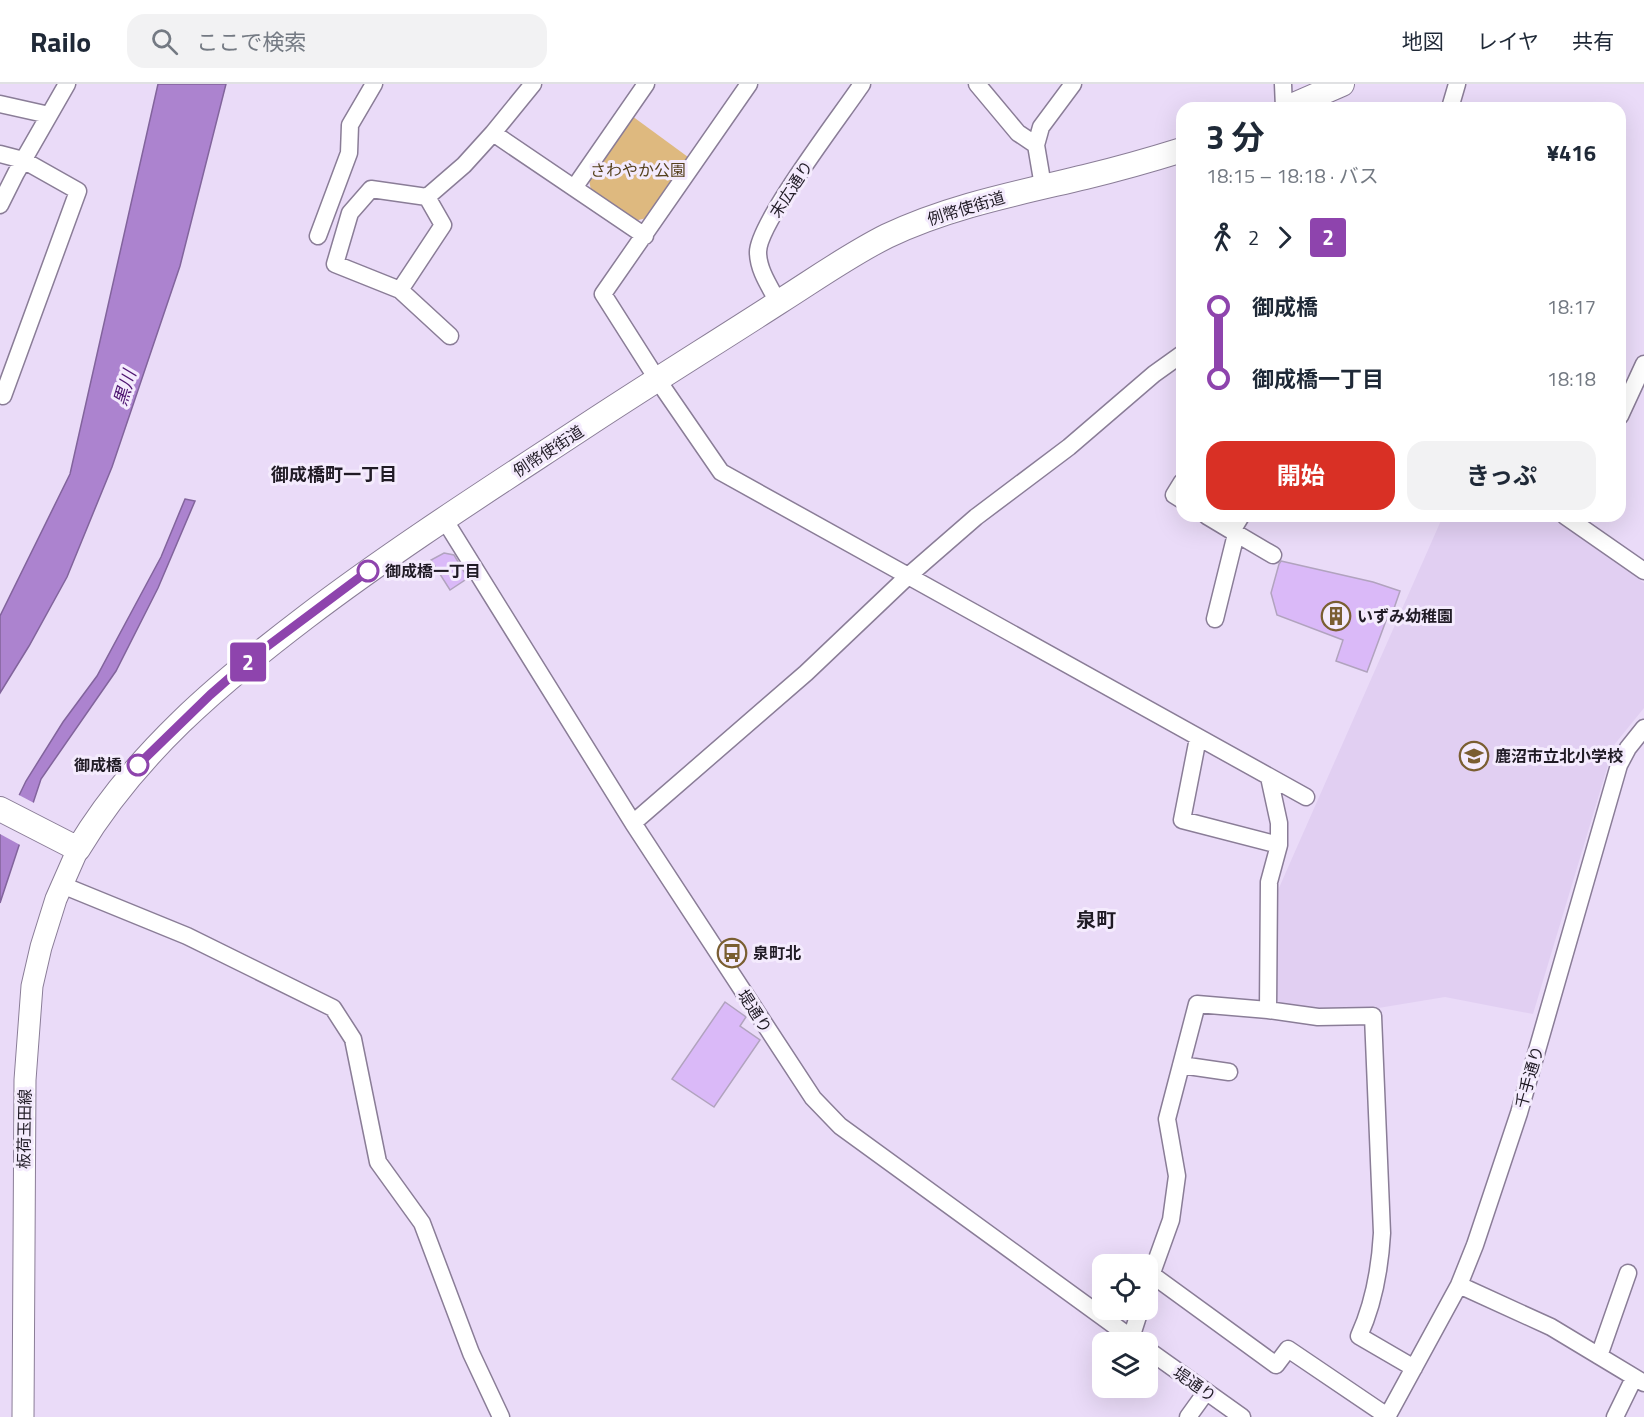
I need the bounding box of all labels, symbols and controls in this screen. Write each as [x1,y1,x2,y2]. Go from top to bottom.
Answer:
search box [127,14,547,68]
text: Railo [30,20,91,63]
icon: search [148,25,181,58]
text: ここで検索 [196,25,306,59]
text: 地図 [1402,25,1444,57]
text: レイヤ [1477,25,1539,57]
text: 共有 [1572,25,1614,57]
text: 3 分 [1206,112,1265,162]
text: ¥416 [1547,136,1596,170]
street label: 末広通り [764,156,818,222]
park label: さわやか公園 [590,158,686,182]
text: 18:15 – 18:18 · バス [1206,160,1379,191]
street label: 例幣使街道 [924,185,1008,231]
icon: walk [1206,221,1239,254]
icon: forward [1268,221,1301,254]
text: 2 [1322,221,1334,253]
text: 2 [1248,222,1259,253]
text: 御成橋 [1252,290,1318,324]
text: 18:17 [1547,291,1596,322]
text: 御成橋一丁目 [1252,362,1384,396]
text: 18:18 [1547,363,1596,394]
water label: 黒川 [106,365,143,409]
street label: 例幣使街道 [508,419,588,483]
button: 開始 [1206,441,1395,510]
button: きっぷ [1407,441,1596,510]
district label: 御成橋町一丁目 [270,461,397,488]
place label: 御成橋一丁目 [385,559,481,583]
marker: 御成橋一丁目 [357,560,379,582]
building icon: いずみ幼稚園 [1320,600,1352,632]
place label: いずみ幼稚園 [1357,604,1453,628]
line badge: 2 [228,642,268,682]
text: 2 [242,646,254,678]
school or university icon: 鹿沼市立北小学校 [1458,740,1490,772]
place label: 鹿沼市立北小学校 [1495,744,1623,768]
place label: 御成橋 [74,753,122,777]
marker: 御成橋 [127,754,149,776]
district label: 泉町 [1076,904,1116,935]
bus stop icon: 泉町北 [716,937,748,969]
place label: 泉町北 [753,941,801,965]
street label: 堤通り [732,984,778,1038]
street label: 千手通り [1509,1043,1549,1111]
street label: 板荷玉田線 [11,1089,37,1169]
map controls [1092,1254,1158,1398]
button: locate [1092,1254,1158,1320]
button: layers [1092,1332,1158,1398]
street label: 堤通り [1168,1360,1222,1408]

